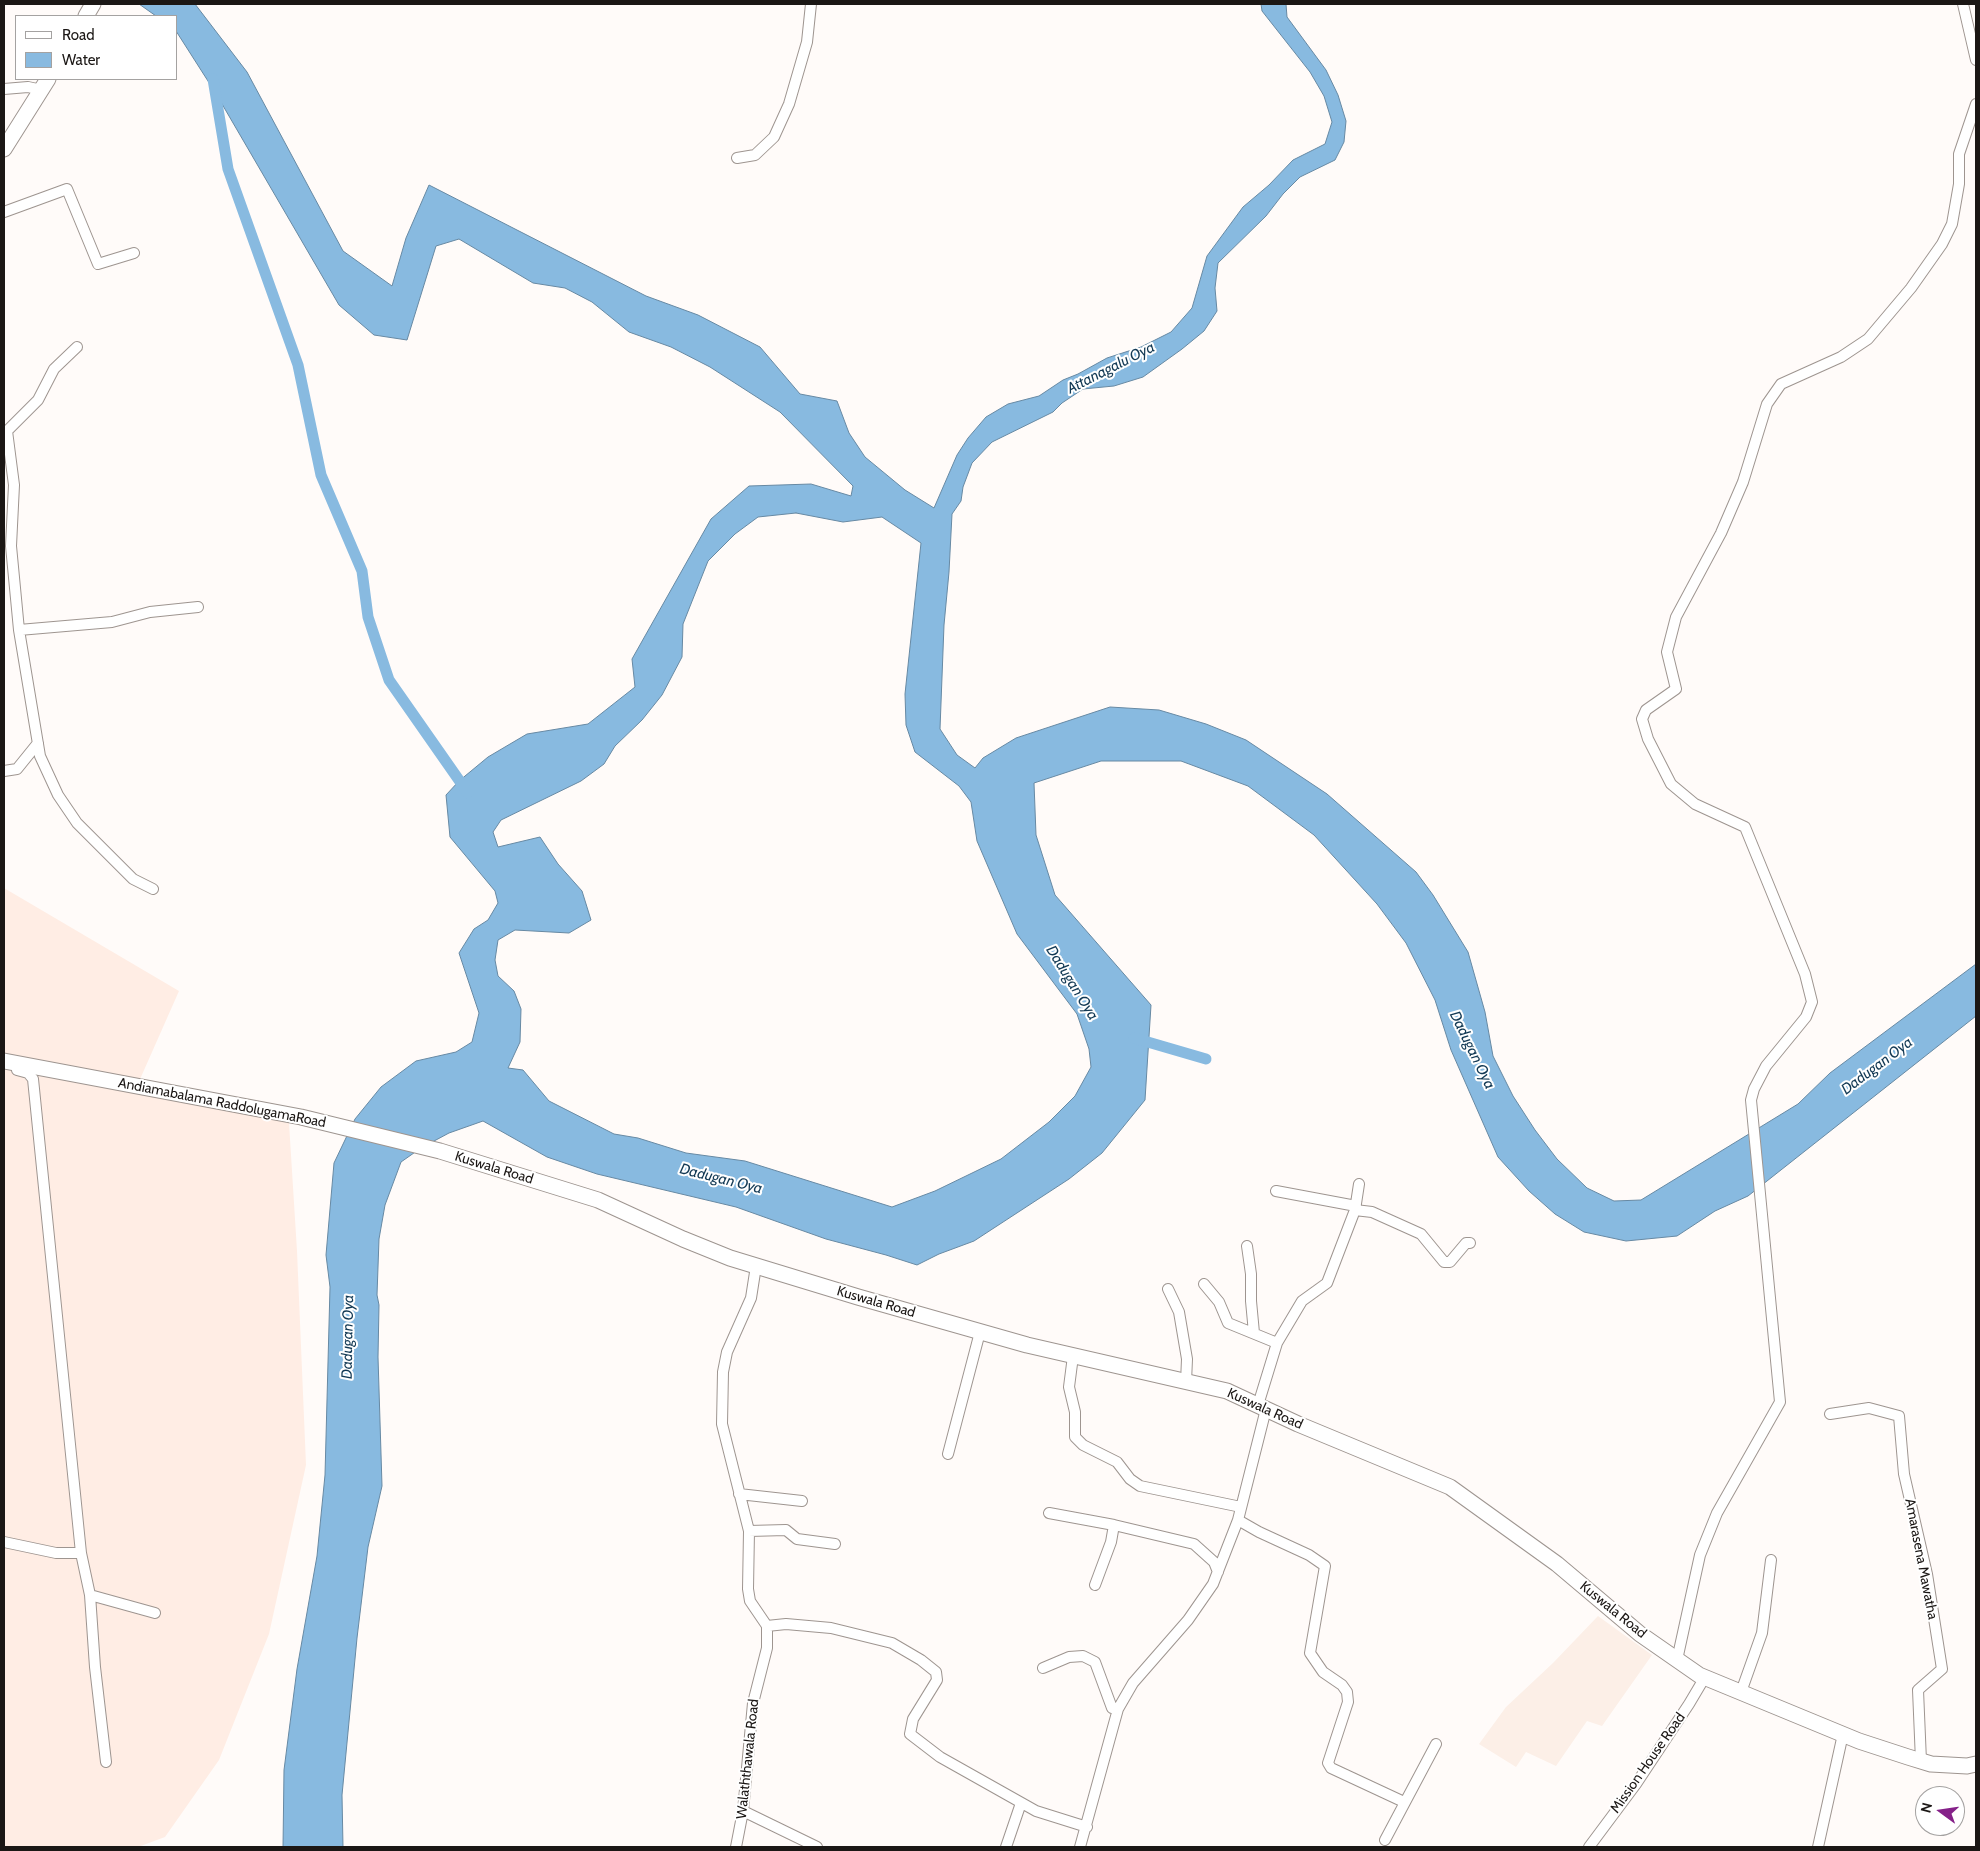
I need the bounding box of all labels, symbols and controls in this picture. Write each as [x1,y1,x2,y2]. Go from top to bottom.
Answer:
legend [15,15,178,80]
text: Road [62,26,95,44]
text: Water [62,51,100,69]
water label: Attanagalu Oya [1064,338,1158,398]
water label: Dadugan Oya [1042,942,1102,1024]
water label: Dadugan Oya [1445,1008,1499,1092]
water label: Dadugan Oya [1838,1033,1916,1099]
street label: Andiamabalama RaddolugamaRoad [117,1075,327,1131]
street label: Kuswala Road [453,1148,535,1188]
water label: Dadugan Oya [678,1160,764,1198]
street label: Kuswala Road [835,1283,917,1321]
water label: Dadugan Oya [338,1295,358,1379]
street label: Kuswala Road [1225,1385,1305,1433]
street label: Amarasena Mawatha [1901,1497,1941,1621]
street label: Kuswala Road [1576,1578,1650,1642]
street label: Walaththawala Road [733,1698,763,1820]
street label: Mission House Road [1607,1710,1689,1816]
north arrow [1915,1786,1965,1836]
text: N [1916,1801,1936,1815]

